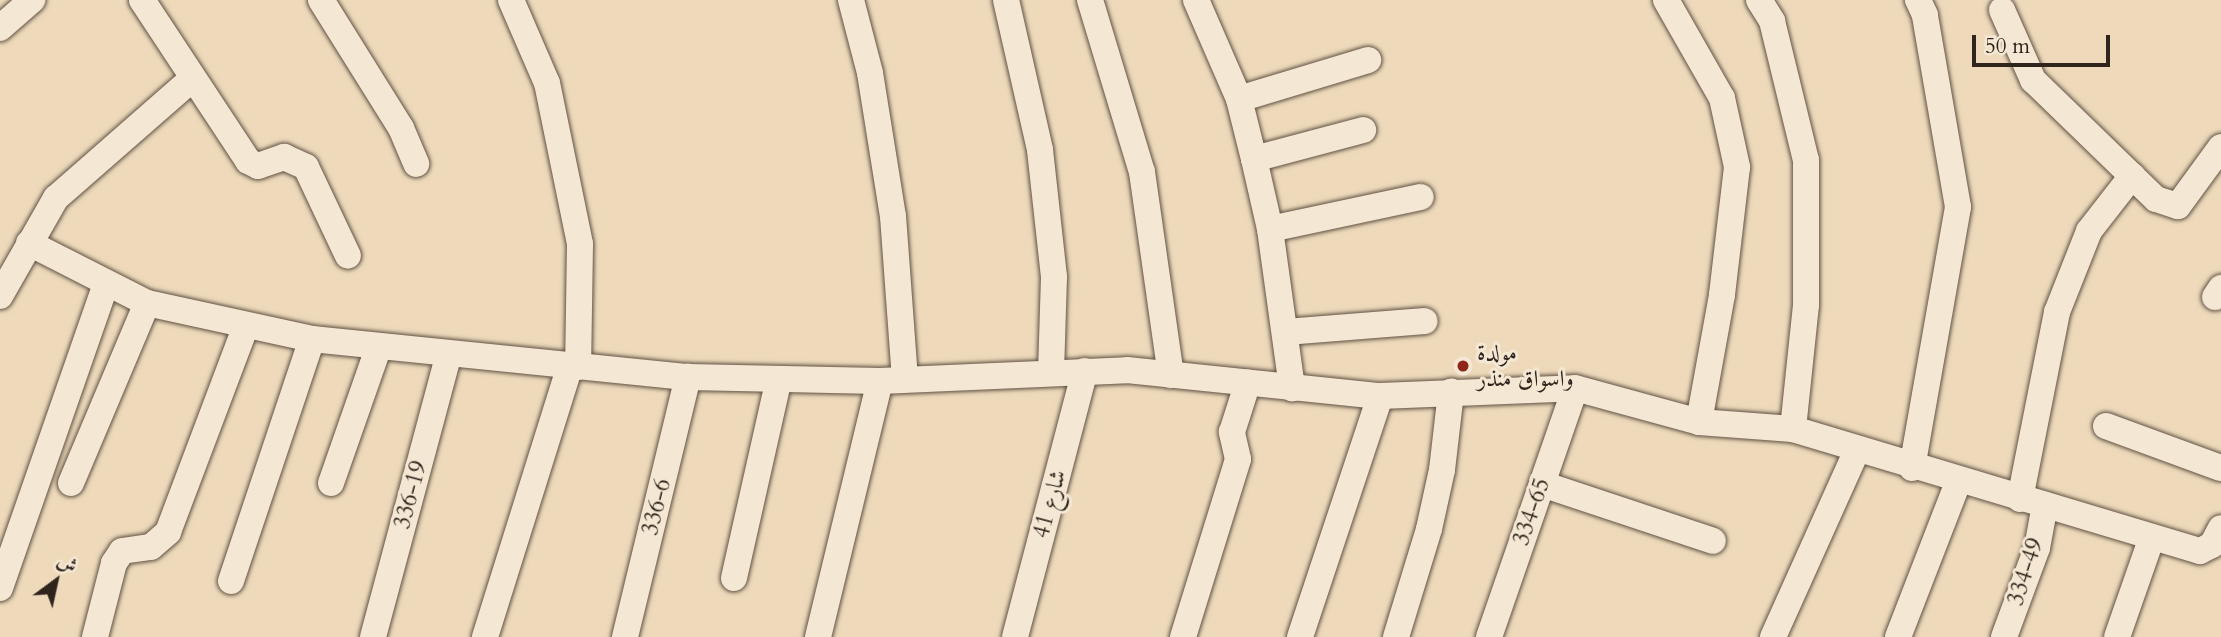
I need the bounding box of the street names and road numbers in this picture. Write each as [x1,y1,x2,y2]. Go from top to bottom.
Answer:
street label: 336-19 [389,458,433,532]
street label: شارع 41 [1028,467,1072,541]
street label: 334-65 [1508,475,1556,549]
street label: 336-6 [637,476,677,538]
street label: 334-49 [2002,535,2050,609]

